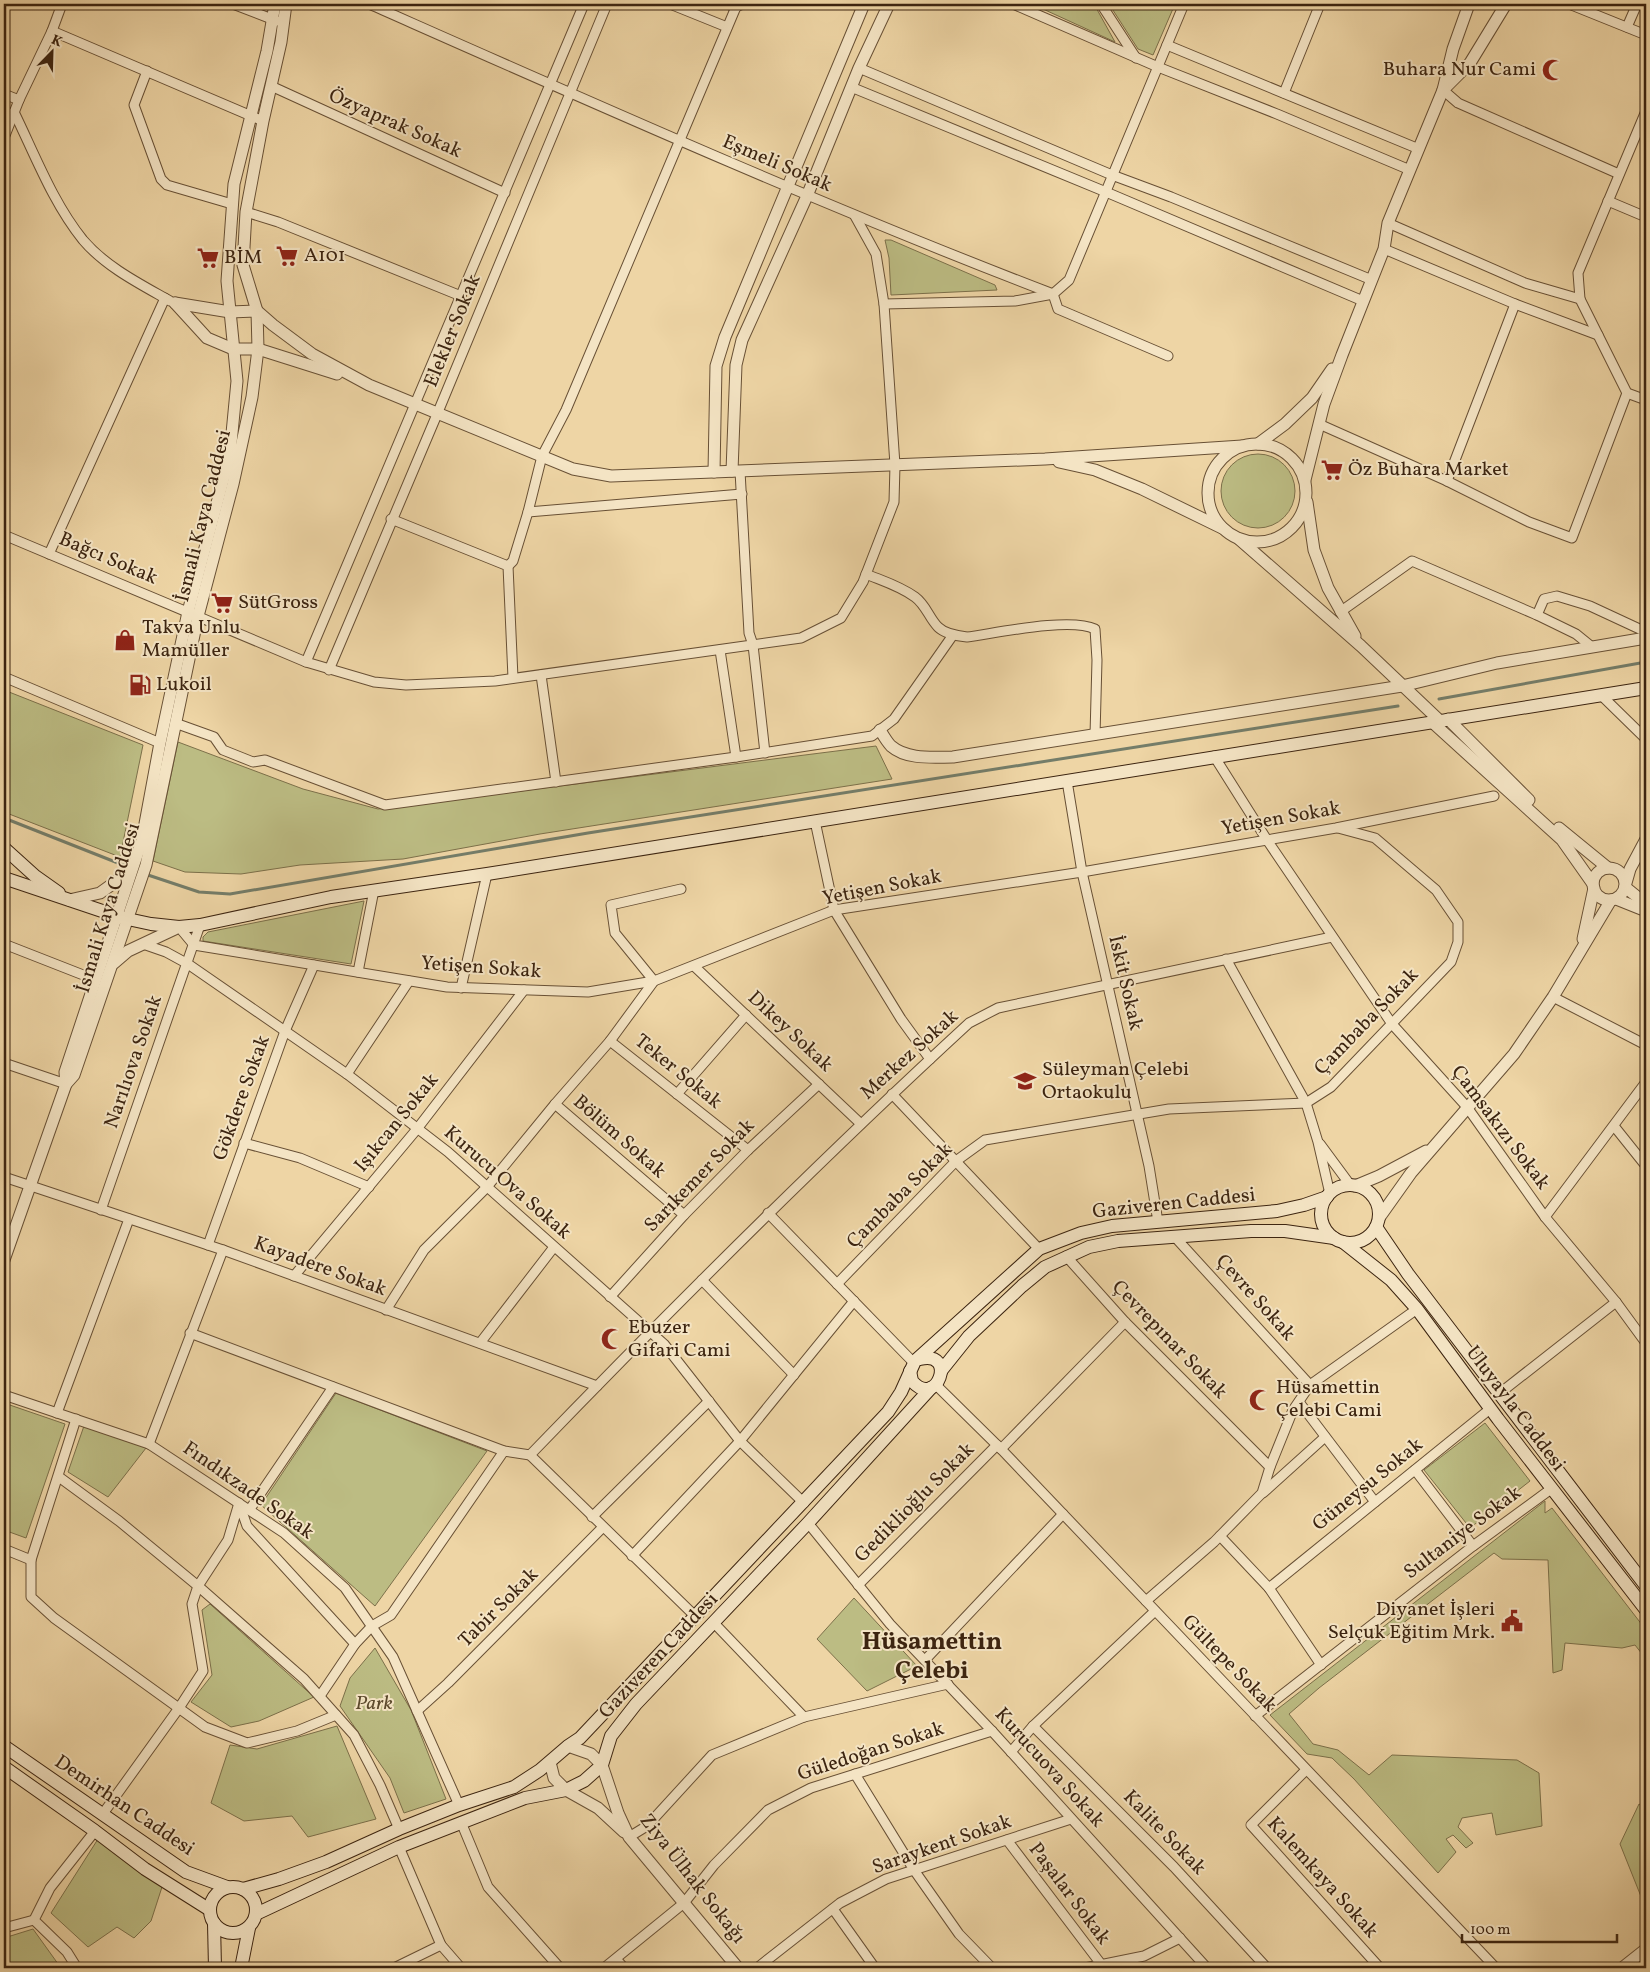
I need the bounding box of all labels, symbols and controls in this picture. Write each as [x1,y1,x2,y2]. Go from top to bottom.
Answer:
north arrow [28,28,78,78]
text: K [48,31,65,52]
place label: Buhara Nur Cami [1383,56,1536,84]
mosque icon: Buhara Nur Cami [1540,57,1566,83]
street label: Özyaprak Sokak [324,82,466,166]
street label: Eşmeli Sokak [718,128,836,200]
place label: A101 [304,242,346,270]
supermarket icon: A101 [274,243,300,269]
place label: BİM [224,244,262,272]
supermarket icon: BİM [195,245,221,271]
street label: Elekler Sokak [418,270,488,392]
street label: İsmali Kaya Caddesi [169,427,239,605]
place label: Öz Buhara Market [1348,456,1509,484]
supermarket icon: Öz Buhara Market [1319,457,1345,483]
street label: Bağcı Sokak [54,526,162,592]
place label: SütGross [238,589,318,617]
supermarket icon: SütGross [209,590,235,616]
place label: Takva Unlu Mamüller [142,614,241,665]
shop icon: Takva Unlu Mamüller [112,627,138,653]
place label: Lukoil [156,671,212,699]
fuel station icon: Lukoil [127,672,153,698]
street label: Yetişen Sokak [1219,795,1343,843]
street label: İsmali Kaya Caddesi [70,819,148,997]
street label: Yetişen Sokak [820,863,944,913]
street label: İskit Sokak [1100,933,1150,1033]
street label: Yetişen Sokak [420,950,542,986]
street label: Çambaba Sokak [1308,962,1426,1082]
street label: Dikey Sokak [741,985,839,1079]
street label: Narılıova Sokak [98,991,170,1132]
street label: Merkez Sokak [855,1003,965,1107]
street label: Teker Sokak [628,1028,728,1116]
street label: Gökdere Sokak [206,1031,278,1165]
place label: Süleyman Çelebi Ortaokulu [1042,1056,1189,1107]
street label: Çamsakızı Sokak [1444,1060,1556,1196]
street label: Işıkcan Sokak [348,1067,446,1179]
school or university icon: Süleyman Çelebi Ortaokulu [1012,1068,1038,1094]
street label: Bölüm Sokak [566,1089,672,1185]
street label: Sarıkemer Sokak [638,1113,762,1239]
street label: Kurucu Ova Sokak [437,1120,577,1246]
street label: Çambaba Sokak [841,1137,959,1255]
street label: Gaziveren Caddesi [1091,1182,1257,1226]
street label: Kayadere Sokak [250,1230,390,1304]
street label: Çevre Sokak [1208,1249,1302,1348]
street label: Çevrepınar Sokak [1105,1274,1233,1406]
place label: Ebuzer Gifari Cami [628,1314,731,1365]
mosque icon: Ebuzer Gifari Cami [599,1326,625,1352]
street label: Uluyayla Caddesi [1458,1340,1572,1478]
place label: Hüsamettin Çelebi Cami [1276,1374,1382,1425]
mosque icon: Hüsamettin Çelebi Cami [1247,1387,1273,1413]
street label: Güneysu Sokak [1307,1432,1429,1538]
street label: Fındıkzade Sokak [177,1435,319,1547]
street label: Gediklioğlu Sokak [849,1437,981,1569]
street label: Sultaniye Sokak [1398,1479,1528,1586]
street label: Tabir Sokak [453,1562,545,1654]
street label: Gaziveren Caddesi [593,1587,725,1725]
place label: Diyanet İşleri Selçuk Eğitim Mrk. [1328,1596,1495,1647]
public building icon: Diyanet İşleri Selçuk Eğitim Mrk. [1499,1608,1525,1634]
street label: Gültepe Sokak [1175,1609,1283,1719]
district label: Hüsamettin Çelebi [862,1625,1002,1689]
park label: Park [355,1690,393,1718]
street label: Kurucuova Sokak [987,1702,1111,1834]
street label: Güledoğan Sokak [794,1715,948,1789]
street label: Demirhan Caddesi [48,1749,200,1863]
street label: Kalite Sokak [1116,1784,1212,1882]
street label: Ziya Ülhak Sokağı [632,1808,752,1950]
street label: Saraykent Sokak [868,1808,1016,1882]
street label: Kalemkaya Sokak [1260,1811,1384,1945]
street label: Paşalar Sokak [1021,1837,1117,1951]
scale bar [1462,1912,1618,1944]
text: 100 m [1470,1920,1510,1941]

